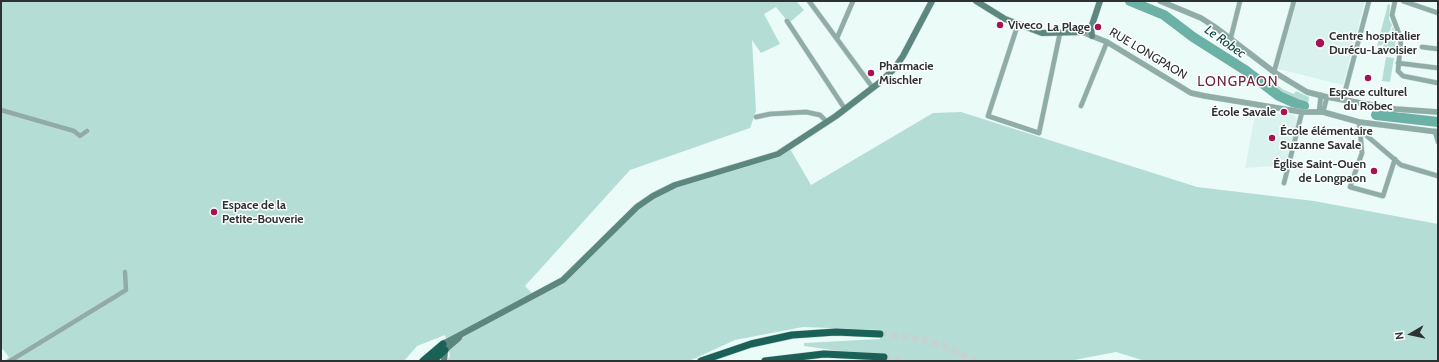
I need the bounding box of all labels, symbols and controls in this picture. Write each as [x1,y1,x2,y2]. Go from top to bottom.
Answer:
place label: Viveco [1008,18,1043,32]
marker: Viveco [995,20,1005,30]
place label: La Plage [1047,20,1090,34]
marker: La Plage [1093,22,1103,32]
water label: Le Robec [1202,22,1248,62]
street label: RUE LONGPAON [1107,25,1189,83]
place label: Centre hospitalier Durécu-Lavoisier [1329,29,1420,57]
marker: Centre hospitalier Durécu-Lavoisier [1314,37,1326,49]
place label: Pharmacie Mischler [879,59,934,87]
marker: Pharmacie Mischler [866,68,876,78]
marker: Espace culturel du Robec [1363,73,1373,83]
district label: LONGPAON [1197,74,1279,90]
place label: Espace culturel du Robec [1329,85,1407,113]
place label: École Savale [1211,105,1276,119]
marker: École Savale [1279,107,1289,117]
place label: École élémentaire Suzanne Savale [1280,124,1373,152]
marker: École élémentaire Suzanne Savale [1267,133,1277,143]
place label: Église Saint-Ouen de Longpaon [1273,157,1366,185]
marker: Église Saint-Ouen de Longpaon [1369,166,1379,176]
place label: Espace de la Petite-Bouverie [222,198,304,226]
marker: Espace de la Petite-Bouverie [209,207,219,217]
north arrow [1391,314,1431,354]
text: N [1392,331,1407,341]

